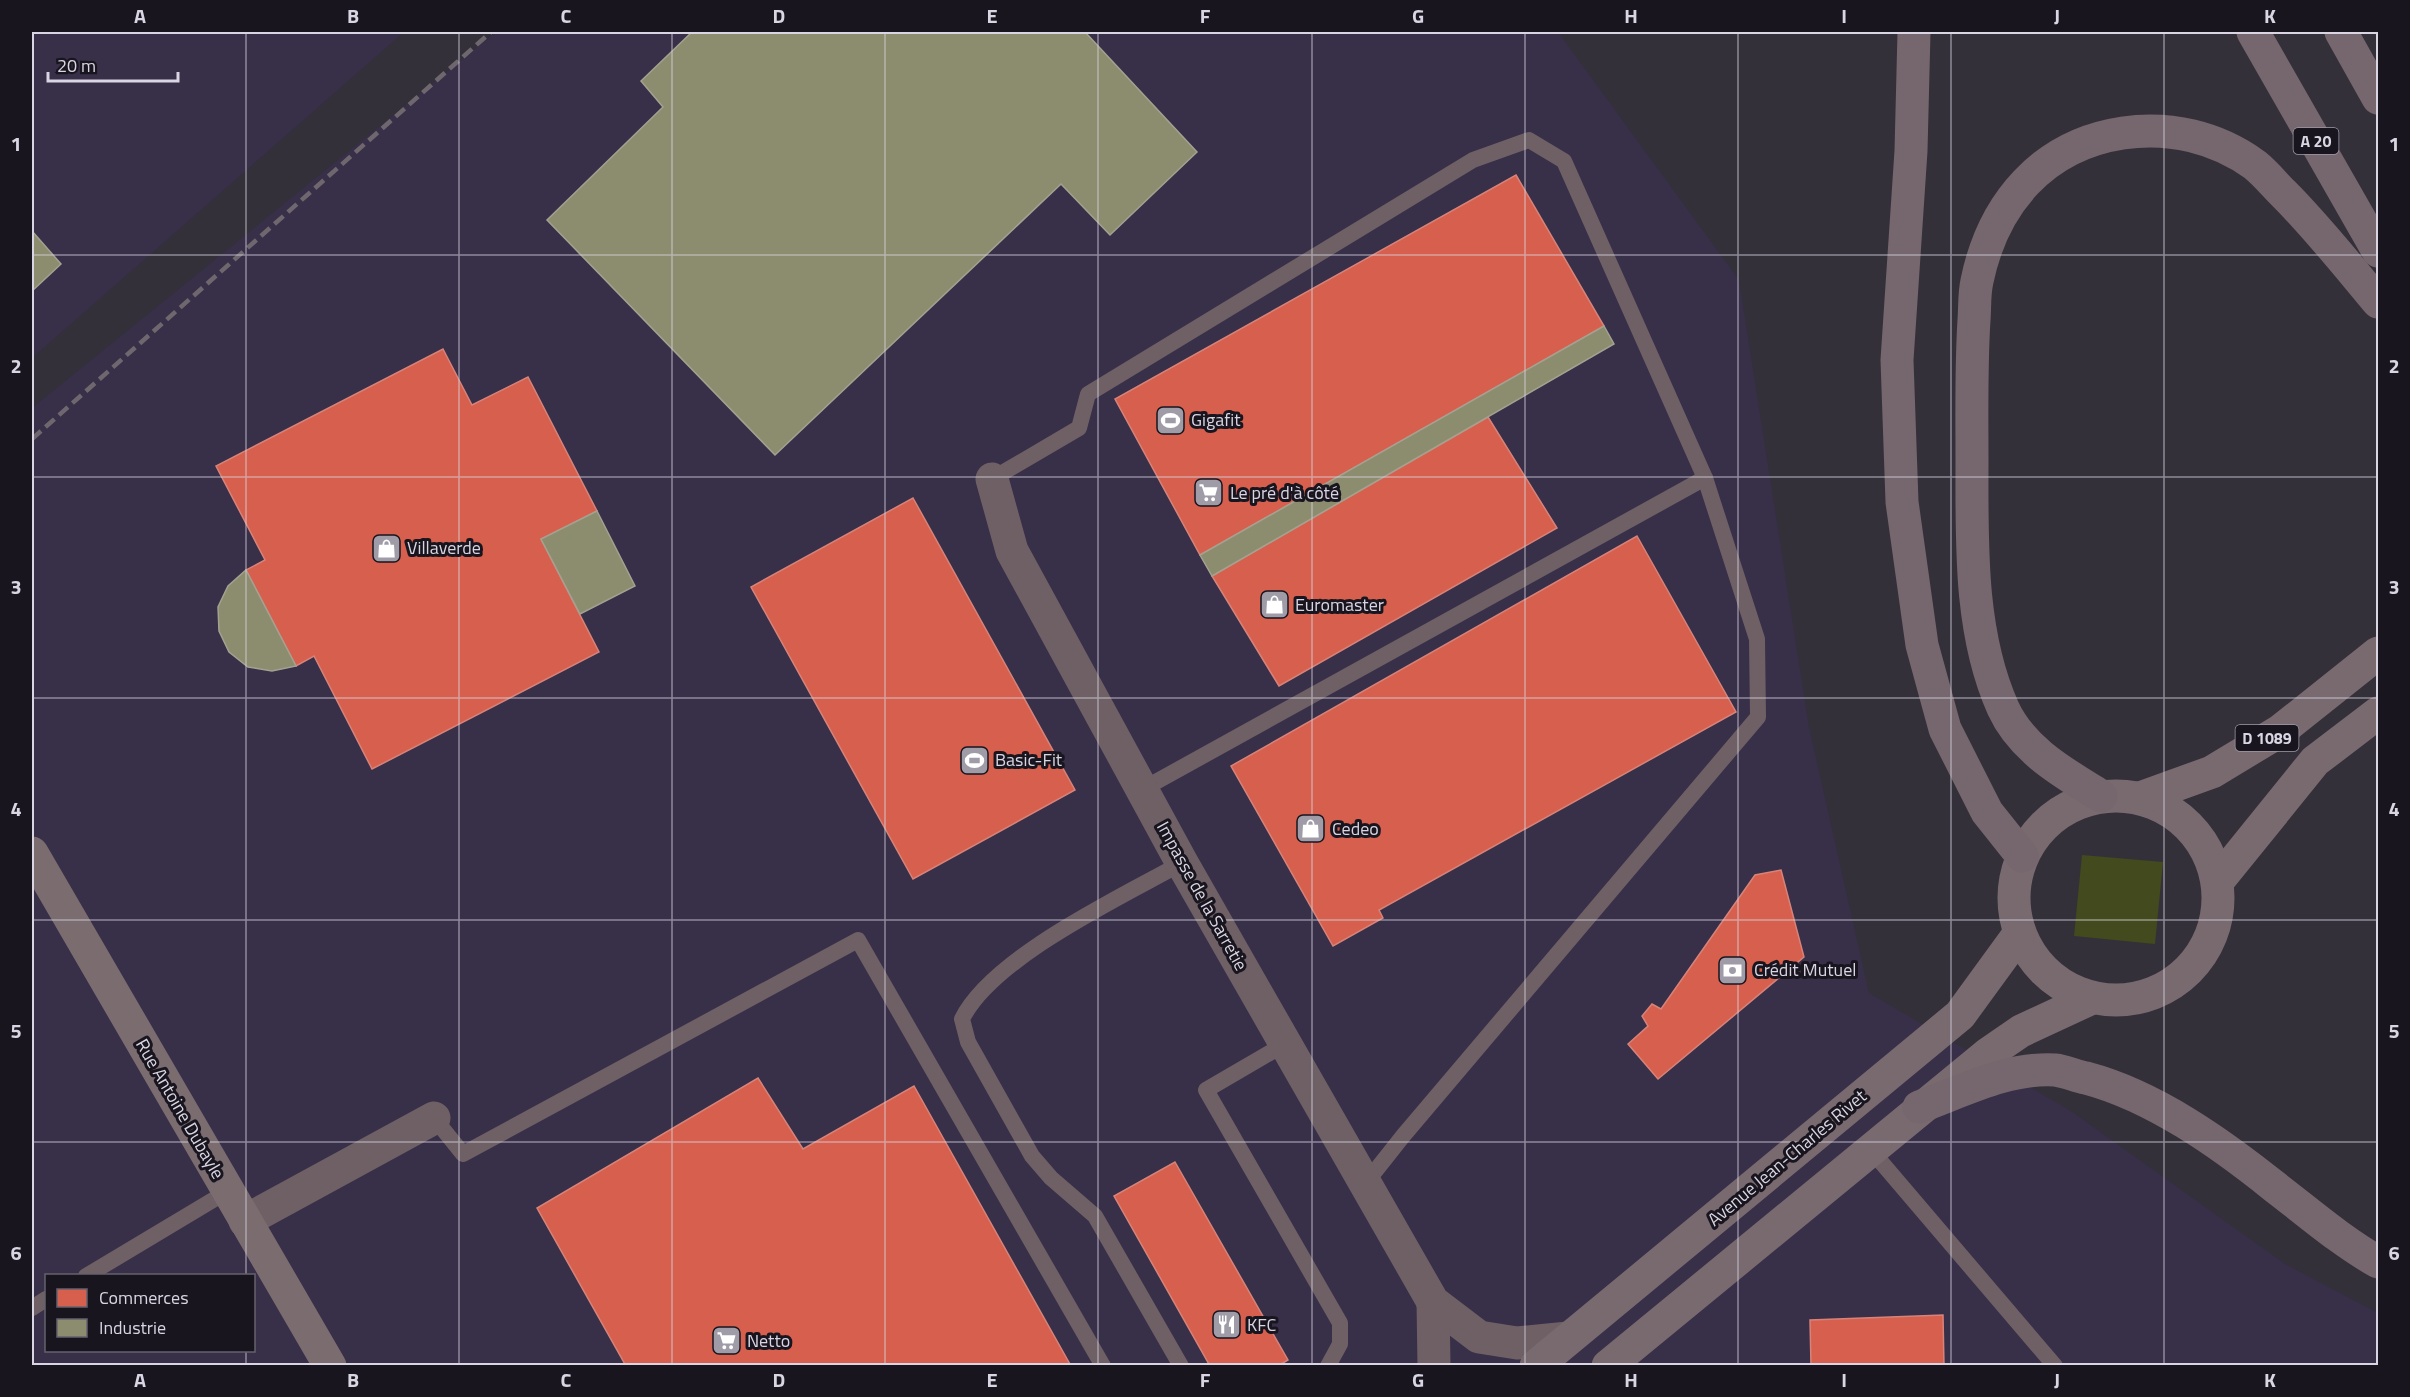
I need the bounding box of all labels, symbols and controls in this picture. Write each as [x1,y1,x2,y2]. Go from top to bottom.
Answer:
text: A [134,0,146,31]
text: B [347,0,359,31]
text: C [561,0,572,31]
text: D [773,0,785,31]
text: E [986,0,998,31]
text: F [1200,0,1211,31]
text: G [1412,0,1424,31]
text: H [1624,0,1638,31]
text: I [1841,0,1847,31]
text: J [2054,0,2060,31]
text: K [2264,0,2276,31]
scale bar [48,45,178,83]
text: 20 m [57,52,96,79]
text: 1 [10,128,22,159]
road number: A 20 [2294,128,2338,154]
text: 1 [2388,128,2400,159]
text: 2 [10,350,22,381]
text: 2 [2388,350,2400,381]
sports icon: Gigafit [1154,404,1186,436]
place label: Gigafit [1191,406,1241,433]
supermarket icon: Le pré d'à côté [1193,477,1225,509]
place label: Le pré d'à côté [1230,479,1339,506]
shop icon: Villaverde [370,532,402,564]
place label: Villaverde [407,534,481,561]
text: 3 [10,571,22,602]
text: 3 [2388,571,2400,602]
shop icon: Euromaster [1258,589,1290,621]
place label: Euromaster [1295,591,1384,618]
road number: D 1089 [2236,725,2298,751]
sports icon: Basic-Fit [958,744,990,776]
place label: Basic-Fit [995,746,1063,773]
text: 4 [10,793,22,824]
text: 4 [2388,793,2400,824]
shop icon: Cedeo [1295,813,1327,845]
place label: Cedeo [1332,815,1379,842]
street label: Impasse de la Sarretie [1150,816,1255,975]
bank icon: Crédit Mutuel [1717,954,1749,986]
place label: Crédit Mutuel [1754,956,1856,983]
text: 5 [10,1015,22,1046]
text: 5 [2388,1015,2400,1046]
street label: Rue Antoine Dubayle [129,1034,232,1184]
street label: Avenue Jean-Charles Rivet [1701,1082,1873,1232]
text: 6 [10,1237,22,1268]
text: 6 [2388,1237,2400,1268]
legend [45,1274,255,1352]
text: Commerces [99,1284,189,1311]
restaurant icon: KFC [1210,1309,1242,1341]
place label: KFC [1247,1311,1277,1338]
text: Industrie [99,1314,166,1341]
supermarket icon: Netto [710,1325,742,1357]
place label: Netto [747,1327,790,1354]
text: A [134,1364,146,1395]
text: B [347,1364,359,1395]
text: C [561,1364,572,1395]
text: D [773,1364,785,1395]
text: E [986,1364,998,1395]
text: F [1200,1364,1211,1395]
text: G [1412,1364,1424,1395]
text: H [1624,1364,1638,1395]
text: I [1841,1364,1847,1395]
text: J [2054,1364,2060,1395]
text: K [2264,1364,2276,1395]

